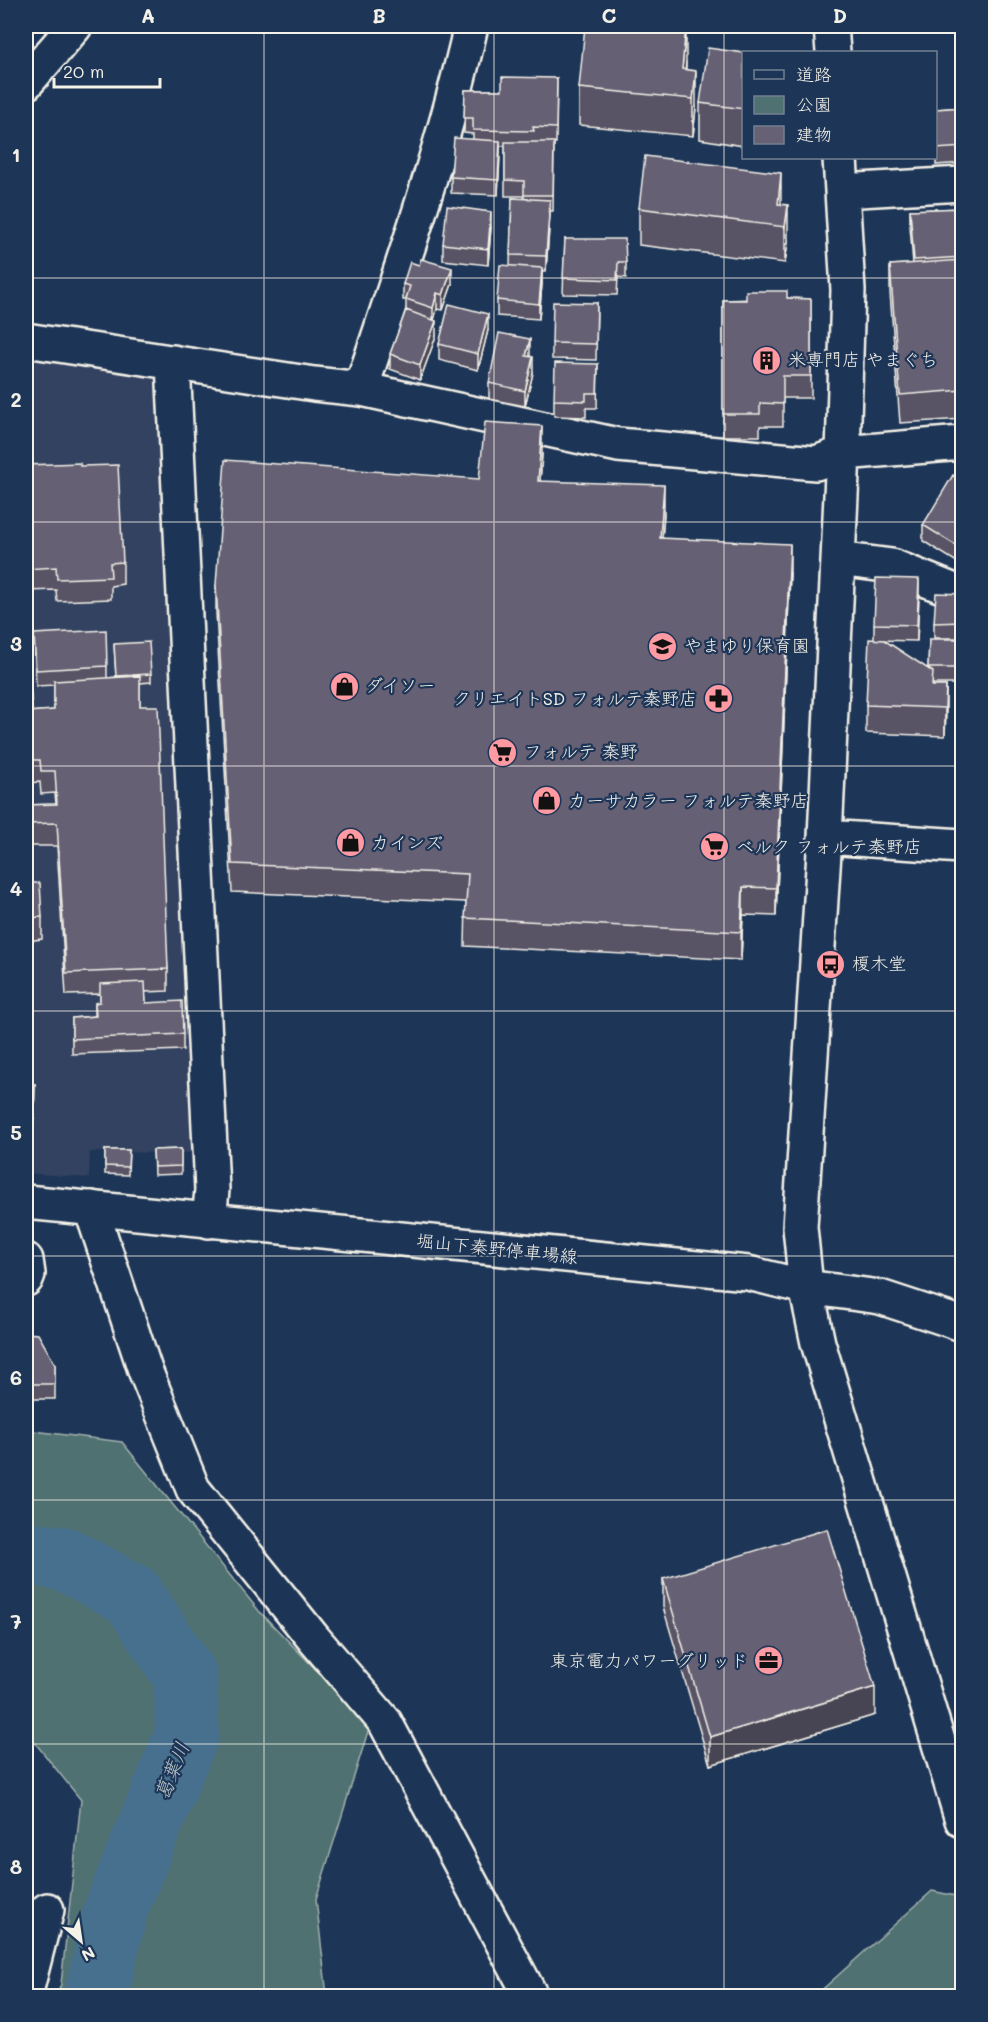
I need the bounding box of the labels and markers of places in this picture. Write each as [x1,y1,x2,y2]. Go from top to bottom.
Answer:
building icon: 米専門店 やまぐち [751,344,783,376]
place label: 米専門店 やまぐち [788,347,938,371]
school or university icon: やまゆり保育園 [647,630,679,662]
place label: やまゆり保育園 [684,633,810,657]
shop icon: ダイソー [328,670,360,702]
place label: ダイソー [365,673,435,697]
pharmacy icon: クリエイトSD フォルテ秦野店 [702,683,734,715]
place label: クリエイトSD フォルテ秦野店 [453,686,697,710]
supermarket icon: フォルテ 秦野 [487,736,519,768]
place label: フォルテ 秦野 [524,739,638,763]
shop icon: カーサカラー フォルテ秦野店 [531,785,563,817]
place label: カーサカラー フォルテ秦野店 [568,788,808,812]
shop icon: カインズ [334,827,366,859]
place label: カインズ [371,830,443,854]
supermarket icon: ベルク フォルテ秦野店 [699,831,731,863]
place label: ベルク フォルテ秦野店 [736,834,922,858]
bus stop icon: 榎木堂 [815,948,847,980]
place label: 榎木堂 [852,951,906,975]
office icon: 東京電力パワーグリッド [753,1645,785,1677]
place label: 東京電力パワーグリッド [550,1648,748,1672]

